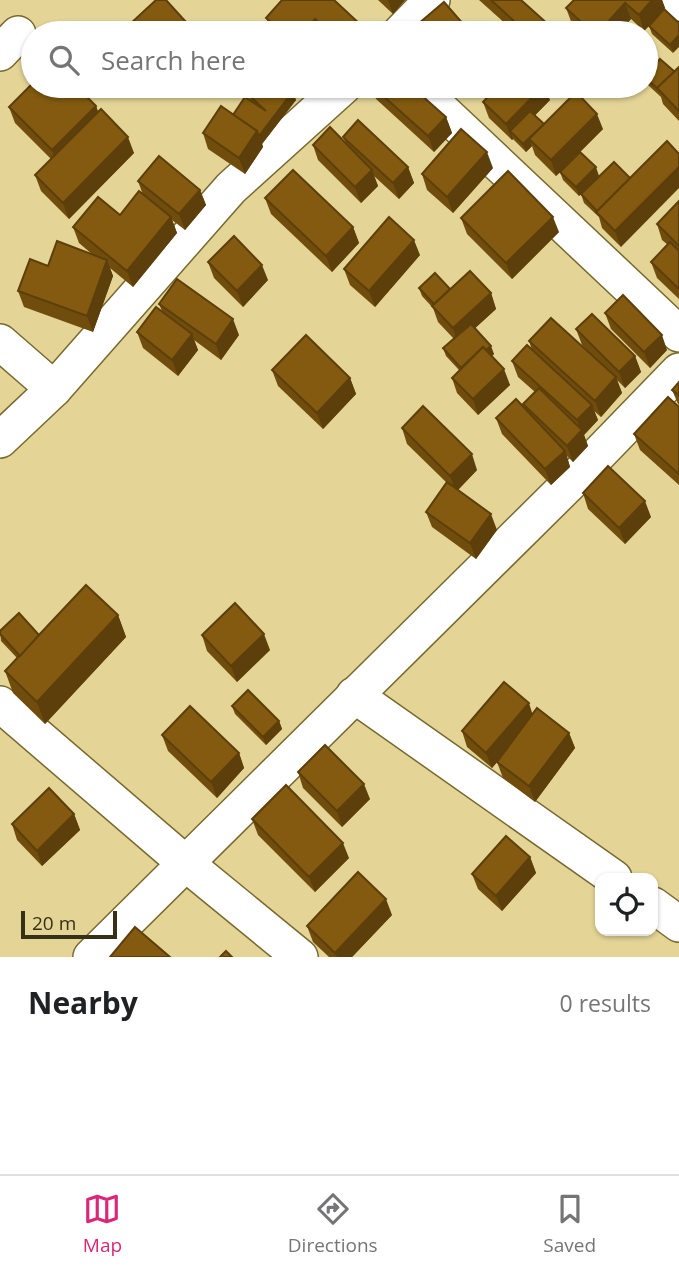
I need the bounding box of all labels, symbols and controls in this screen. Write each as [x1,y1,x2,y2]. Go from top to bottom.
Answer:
search box [21,21,658,98]
icon: search [45,41,83,79]
text: Search here [101,42,246,78]
map controls [595,873,658,936]
button: locate [595,873,658,936]
scale bar [21,908,117,940]
text: 20 m [32,910,76,936]
text: Nearby [28,982,138,1023]
text: 0 results [560,987,651,1019]
tab: Map [83,1190,122,1258]
tab: Directions [288,1190,378,1258]
tab: Saved [543,1190,596,1258]

